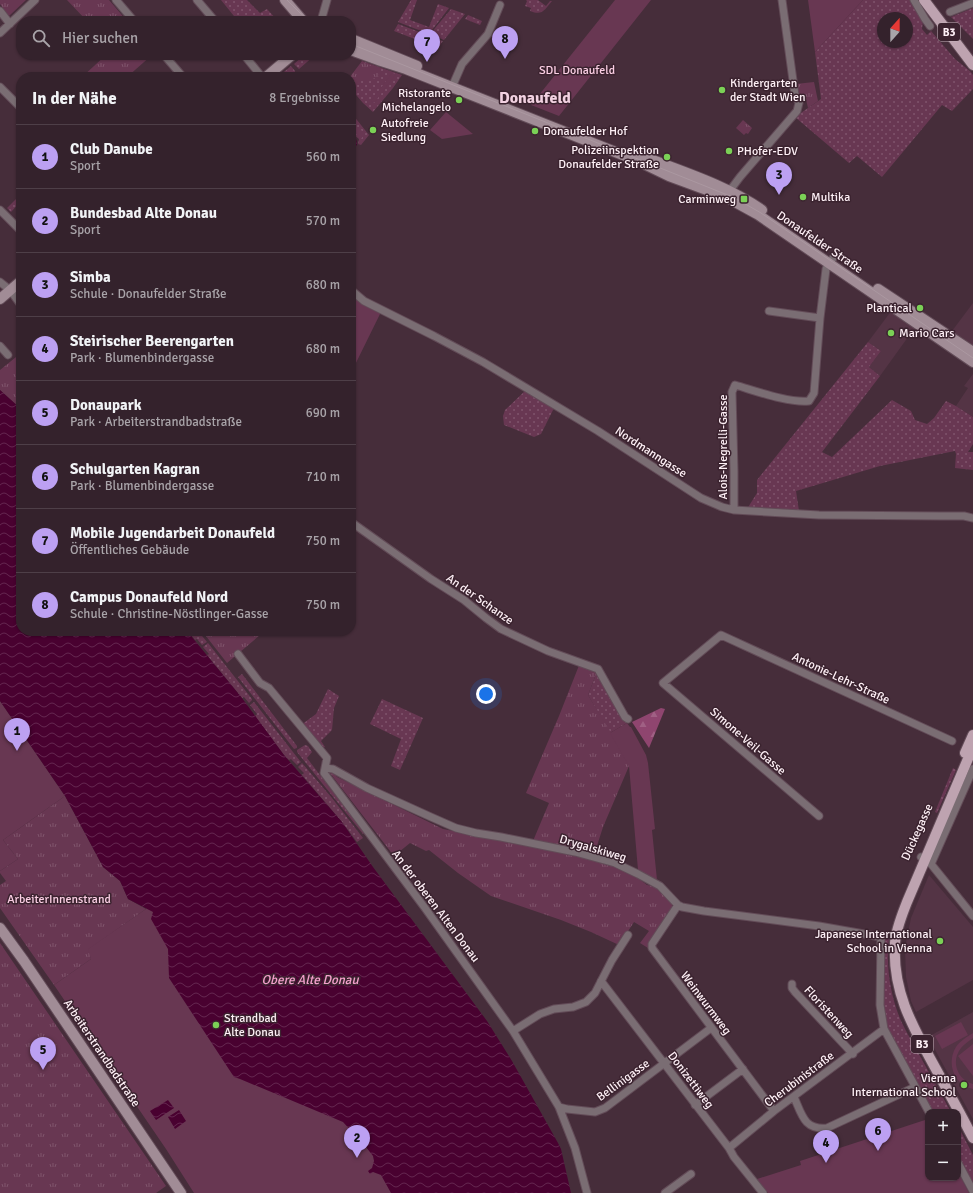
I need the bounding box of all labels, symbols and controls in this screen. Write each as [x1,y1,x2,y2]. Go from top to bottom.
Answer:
north arrow [877,12,913,48]
search box [16,16,356,60]
road number: B3 [938,23,960,41]
pin: 8 [492,26,518,59]
icon: search [30,27,52,49]
text: Hier suchen [62,29,138,47]
pin: 7 [414,29,440,62]
park label: SDL Donaufeld [539,63,615,78]
place label: Kindergarten der Stadt Wien [730,76,806,105]
marker: Kindergarten der Stadt Wien [717,85,727,95]
place label: Ristorante Michelangelo [382,86,451,115]
text: In der Nähe [32,88,117,109]
district label: Donaufeld [499,88,571,108]
text: 8 Ergebnisse [269,90,340,106]
marker: Ristorante Michelangelo [454,95,464,105]
place label: Autofreie Siedlung [381,116,429,145]
place label: Donaufelder Hof [543,124,628,139]
marker: Autofreie Siedlung [368,125,378,135]
marker: Donaufelder Hof [530,126,540,136]
text: Club Danube [70,140,153,158]
place label: Polizeiinspektion Donaufelder Straße [558,143,659,172]
place label: PHofer-EDV [737,144,798,159]
marker: PHofer-EDV [724,146,734,156]
text: 1 [41,149,49,165]
text: 560 m [306,149,340,165]
marker: Polizeiinspektion Donaufelder Straße [662,152,672,162]
text: Sport [70,158,100,174]
pin: 3 [766,162,792,195]
place label: Multika [811,190,850,205]
place label: Carminweg [678,192,736,207]
marker: Multika [798,192,808,202]
marker: Carminweg [739,194,749,204]
text: Bundesbad Alte Donau [70,204,217,222]
street label: Donaufelder Straße [774,208,866,277]
text: 2 [41,213,49,229]
text: 570 m [306,213,340,229]
text: Sport [70,222,100,238]
text: Simba [70,268,111,286]
text: 3 [41,277,49,293]
text: 680 m [306,277,340,293]
text: Schule · Donaufelder Straße [70,286,227,302]
place label: Plantical [866,301,912,316]
marker: Plantical [915,303,925,313]
place label: Mario Cars [899,326,954,341]
marker: Mario Cars [886,328,896,338]
text: Steirischer Beerengarten [70,332,234,350]
text: 4 [41,341,49,357]
text: 680 m [306,341,340,357]
text: Park · Blumenbindergasse [70,350,214,366]
street label: Alois-Negrelli-Gasse [716,395,731,499]
text: Donaupark [70,396,142,414]
text: 5 [41,405,49,421]
text: 690 m [306,405,340,421]
text: Park · Arbeiterstrandbadstraße [70,414,242,430]
street label: Nordmanngasse [612,424,690,481]
text: Schulgarten Kagran [70,460,200,478]
text: 6 [41,469,49,485]
text: 710 m [306,469,340,485]
text: Park · Blumenbindergasse [70,478,214,494]
text: Mobile Jugendarbeit Donaufeld [70,524,275,542]
text: 7 [41,533,49,549]
text: 750 m [306,533,340,549]
text: Öffentliches Gebäude [70,542,189,558]
street label: An der Schanze [443,571,516,628]
text: Campus Donaufeld Nord [70,588,228,606]
text: 8 [41,597,49,613]
text: 750 m [306,597,340,613]
text: Schule · Christine-Nöstlinger-Gasse [70,606,269,622]
street label: Antonie-Lehr-Straße [790,649,892,708]
your location [476,684,496,704]
street label: Simone-Veil-Gasse [707,704,789,778]
pin: 1 [4,718,30,751]
street label: Dückegasse [898,801,937,863]
street label: Drygalskiweg [558,832,628,865]
street label: An der oberen Alten Donau [388,847,483,966]
park label: ArbeiterInnenstrand [7,892,111,907]
place label: Japanese International School in Vienna [815,927,932,956]
marker: Japanese International School in Vienna [935,936,945,946]
street label: Weinwurmweg [677,969,734,1038]
water label: Obere Alte Donau [261,972,359,988]
street label: Floristenweg [801,983,857,1042]
street label: Arbeiterstrandbadstraße [60,997,143,1110]
place label: Strandbad Alte Donau [224,1011,281,1040]
marker: Strandbad Alte Donau [211,1020,221,1030]
road number: B3 [911,1035,933,1053]
pin: 5 [30,1037,56,1070]
street label: Cherubinistraße [761,1048,837,1111]
street label: Donizettiweg [664,1049,717,1112]
street label: Bellinigasse [594,1056,653,1105]
place label: Vienna International School [851,1071,956,1100]
marker: Vienna International School [959,1080,969,1090]
map controls [925,1109,961,1181]
button: + [925,1109,961,1145]
pin: 6 [865,1118,891,1151]
pin: 2 [344,1125,370,1158]
pin: 4 [813,1130,839,1163]
button: − [925,1145,961,1181]

